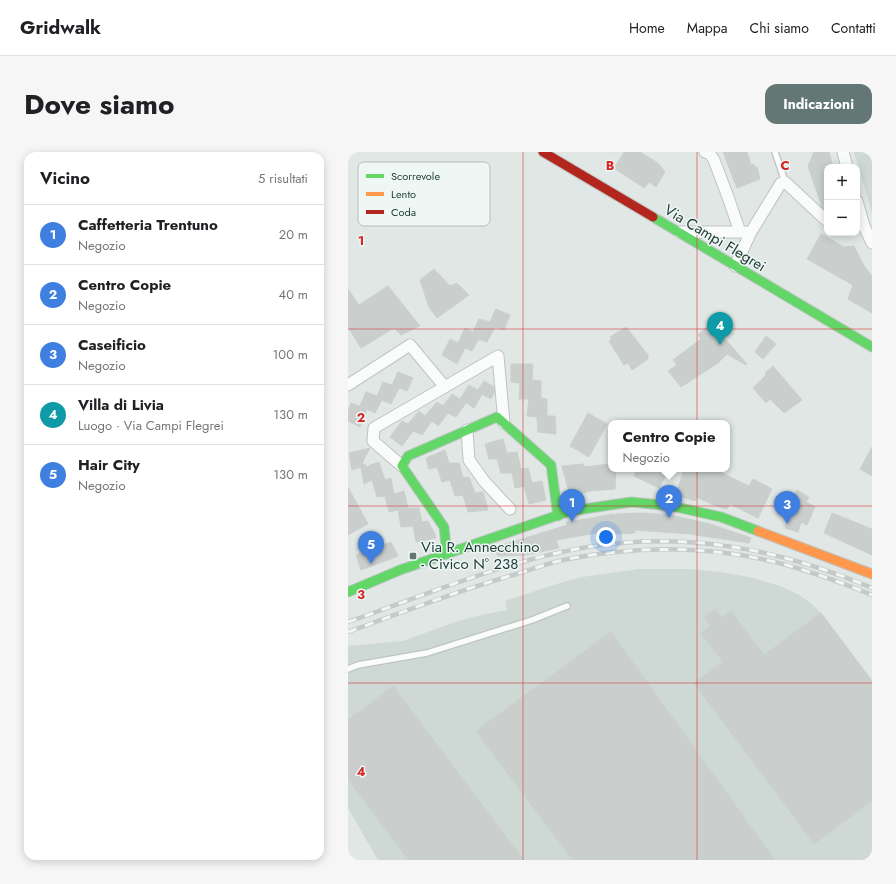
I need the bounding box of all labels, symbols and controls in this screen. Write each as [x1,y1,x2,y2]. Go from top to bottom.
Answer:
text: Gridwalk [20,14,101,41]
text: Home [629,18,665,38]
text: Mappa [687,18,728,38]
text: Chi siamo [750,18,809,38]
text: Contatti [831,18,876,38]
text: Dove siamo [24,84,174,125]
button: Indicazioni [765,84,872,124]
text: B [606,156,615,175]
text: C [780,156,790,175]
legend [358,162,490,226]
map controls [824,164,860,236]
button: + [824,164,860,200]
text: Vicino [40,166,90,190]
text: Scorrevole [391,168,440,184]
text: 5 risultati [258,169,308,188]
text: Lento [391,186,416,202]
street label: Via Campi Flegrei [660,199,770,277]
button: − [824,200,860,236]
text: Coda [391,204,416,220]
text: Caffetteria Trentuno [78,214,218,236]
text: 1 [50,225,56,244]
text: 20 m [279,225,308,244]
text: 1 [358,231,364,250]
text: Negozio [78,236,126,255]
text: Centro Copie [78,274,171,296]
text: 2 [49,285,57,304]
text: 40 m [279,285,308,304]
text: Negozio [78,296,126,315]
pin: 4 [707,312,733,345]
text: Caseificio [78,334,146,356]
text: 3 [49,345,57,364]
text: 100 m [273,345,308,364]
text: Negozio [78,356,126,375]
text: Villa di Livia [78,394,164,416]
text: 4 [48,405,58,424]
text: 130 m [273,405,308,424]
text: 2 [357,408,365,427]
text: Luogo · Via Campi Flegrei [78,416,224,435]
popup [608,420,730,472]
text: Centro Copie [622,426,716,448]
text: Negozio [622,448,670,467]
text: Hair City [78,454,140,476]
text: 5 [49,465,57,484]
text: 130 m [273,465,308,484]
text: Negozio [78,476,126,495]
pin: 2 [656,485,682,518]
pin: 1 [559,489,585,522]
pin: 3 [774,491,800,524]
your location [596,527,616,547]
pin: 5 [358,531,384,564]
place label: Via R. Annecchino - Civico N° 238 [421,536,539,575]
marker: Via R. Annecchino - Civico N° 238 [408,551,418,561]
text: 3 [357,585,365,604]
text: 4 [356,762,366,781]

